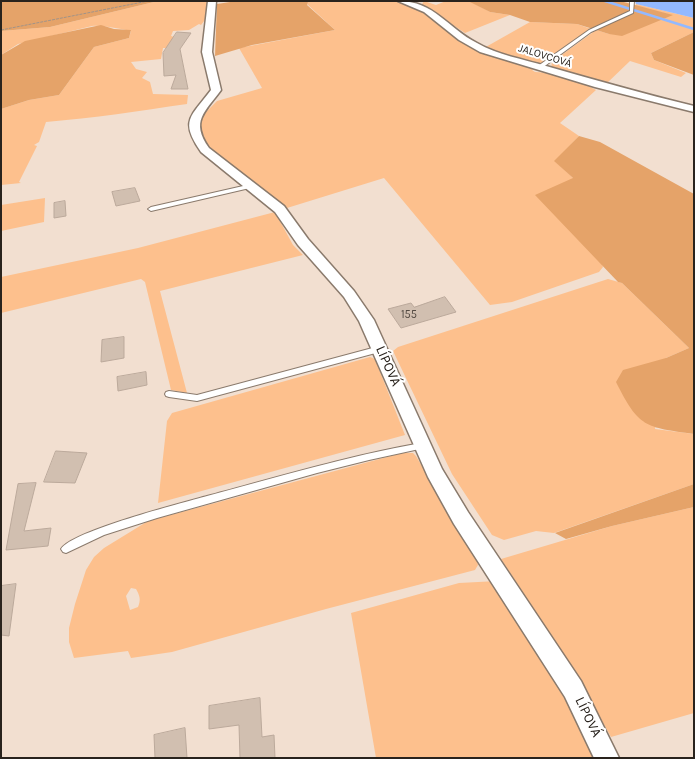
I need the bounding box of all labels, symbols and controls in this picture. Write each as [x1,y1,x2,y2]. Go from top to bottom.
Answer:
street label: JALOVCOVÁ [517,42,573,70]
house number: 155 [401,308,417,322]
street label: LÍPOVÁ [372,343,404,389]
street label: LÍPOVÁ [571,694,605,740]

